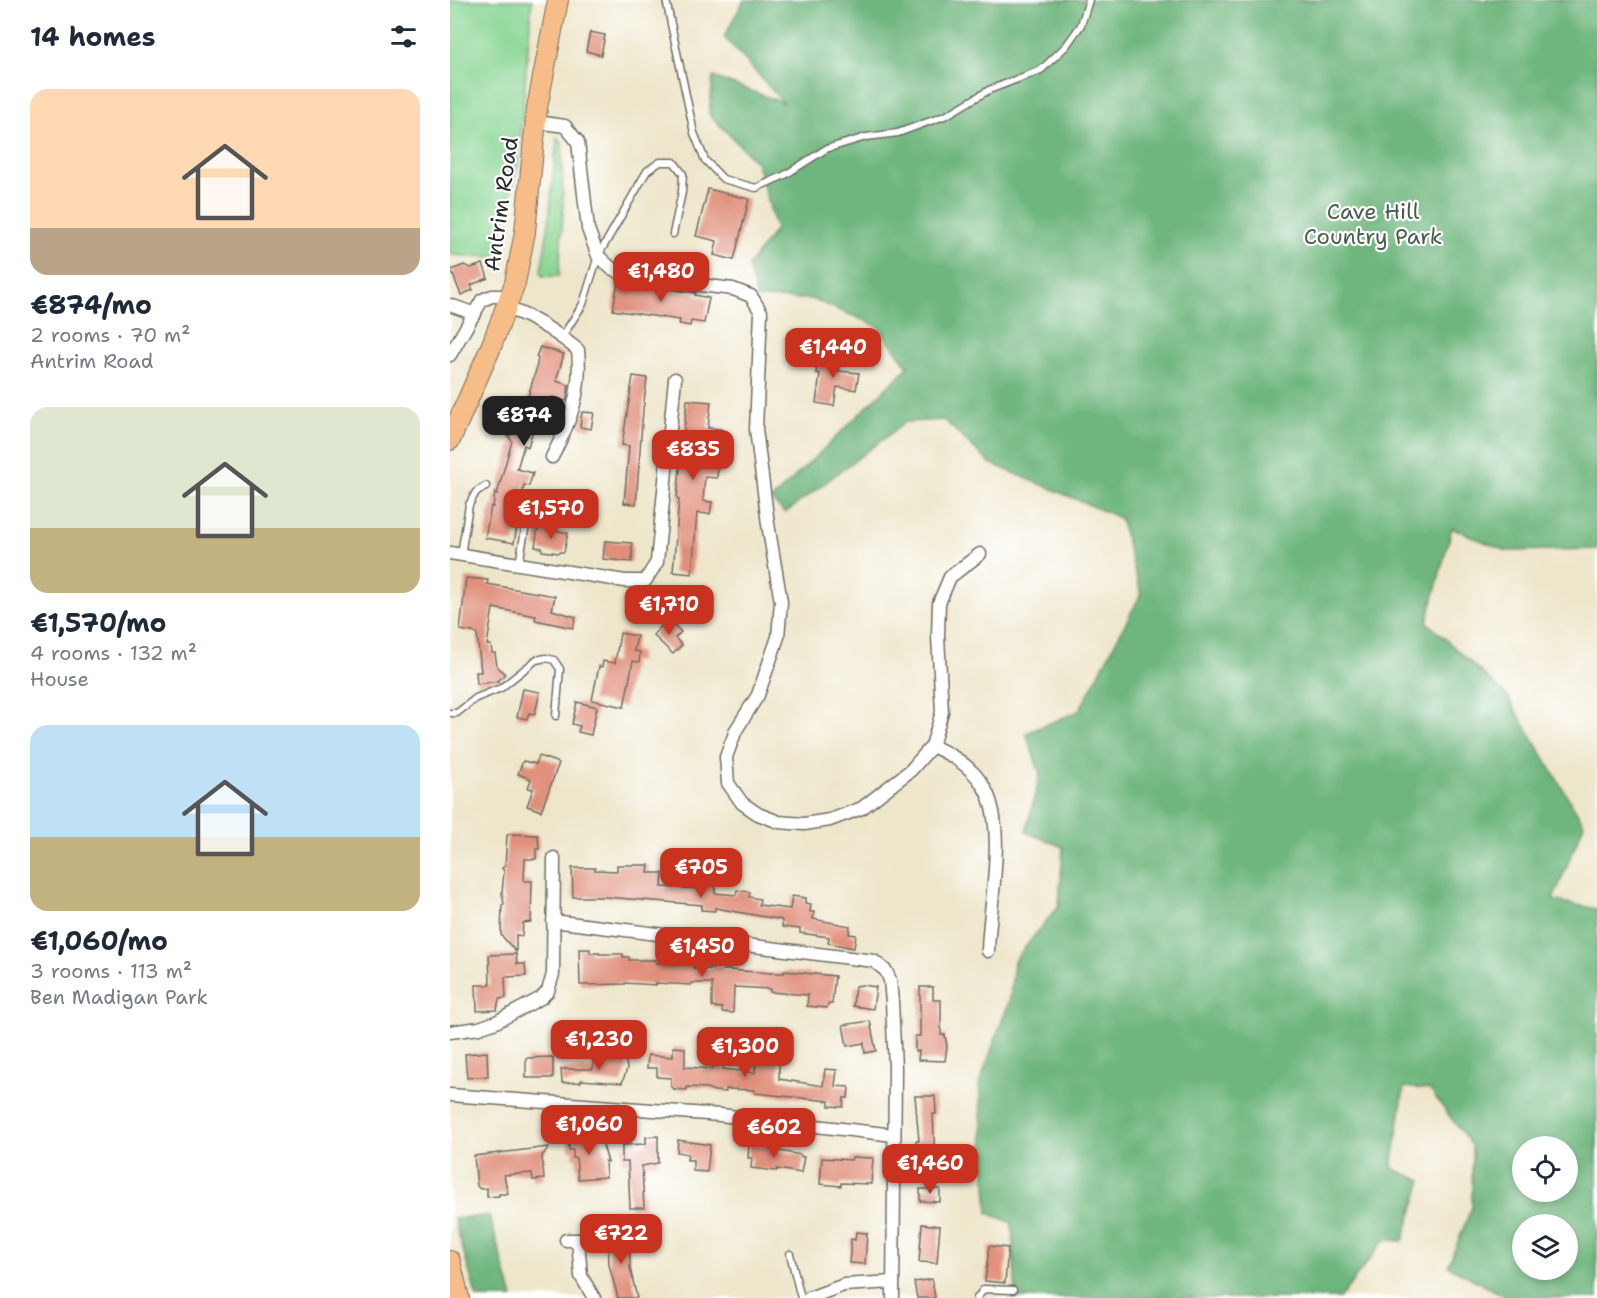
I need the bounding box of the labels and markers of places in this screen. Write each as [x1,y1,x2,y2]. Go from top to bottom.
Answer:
pin: €1,480 [612,252,710,303]
pin: €1,440 [784,328,882,379]
pin: €874 [488,396,560,447]
pin: €835 [657,430,729,481]
pin: €1,570 [502,489,600,540]
pin: €1,710 [620,585,718,636]
pin: €705 [665,848,737,899]
pin: €1,450 [653,927,751,978]
pin: €1,230 [550,1020,648,1071]
pin: €1,300 [696,1027,794,1078]
pin: €1,060 [540,1105,638,1156]
pin: €602 [738,1108,810,1159]
pin: €1,460 [881,1144,979,1195]
pin: €722 [585,1214,657,1265]

